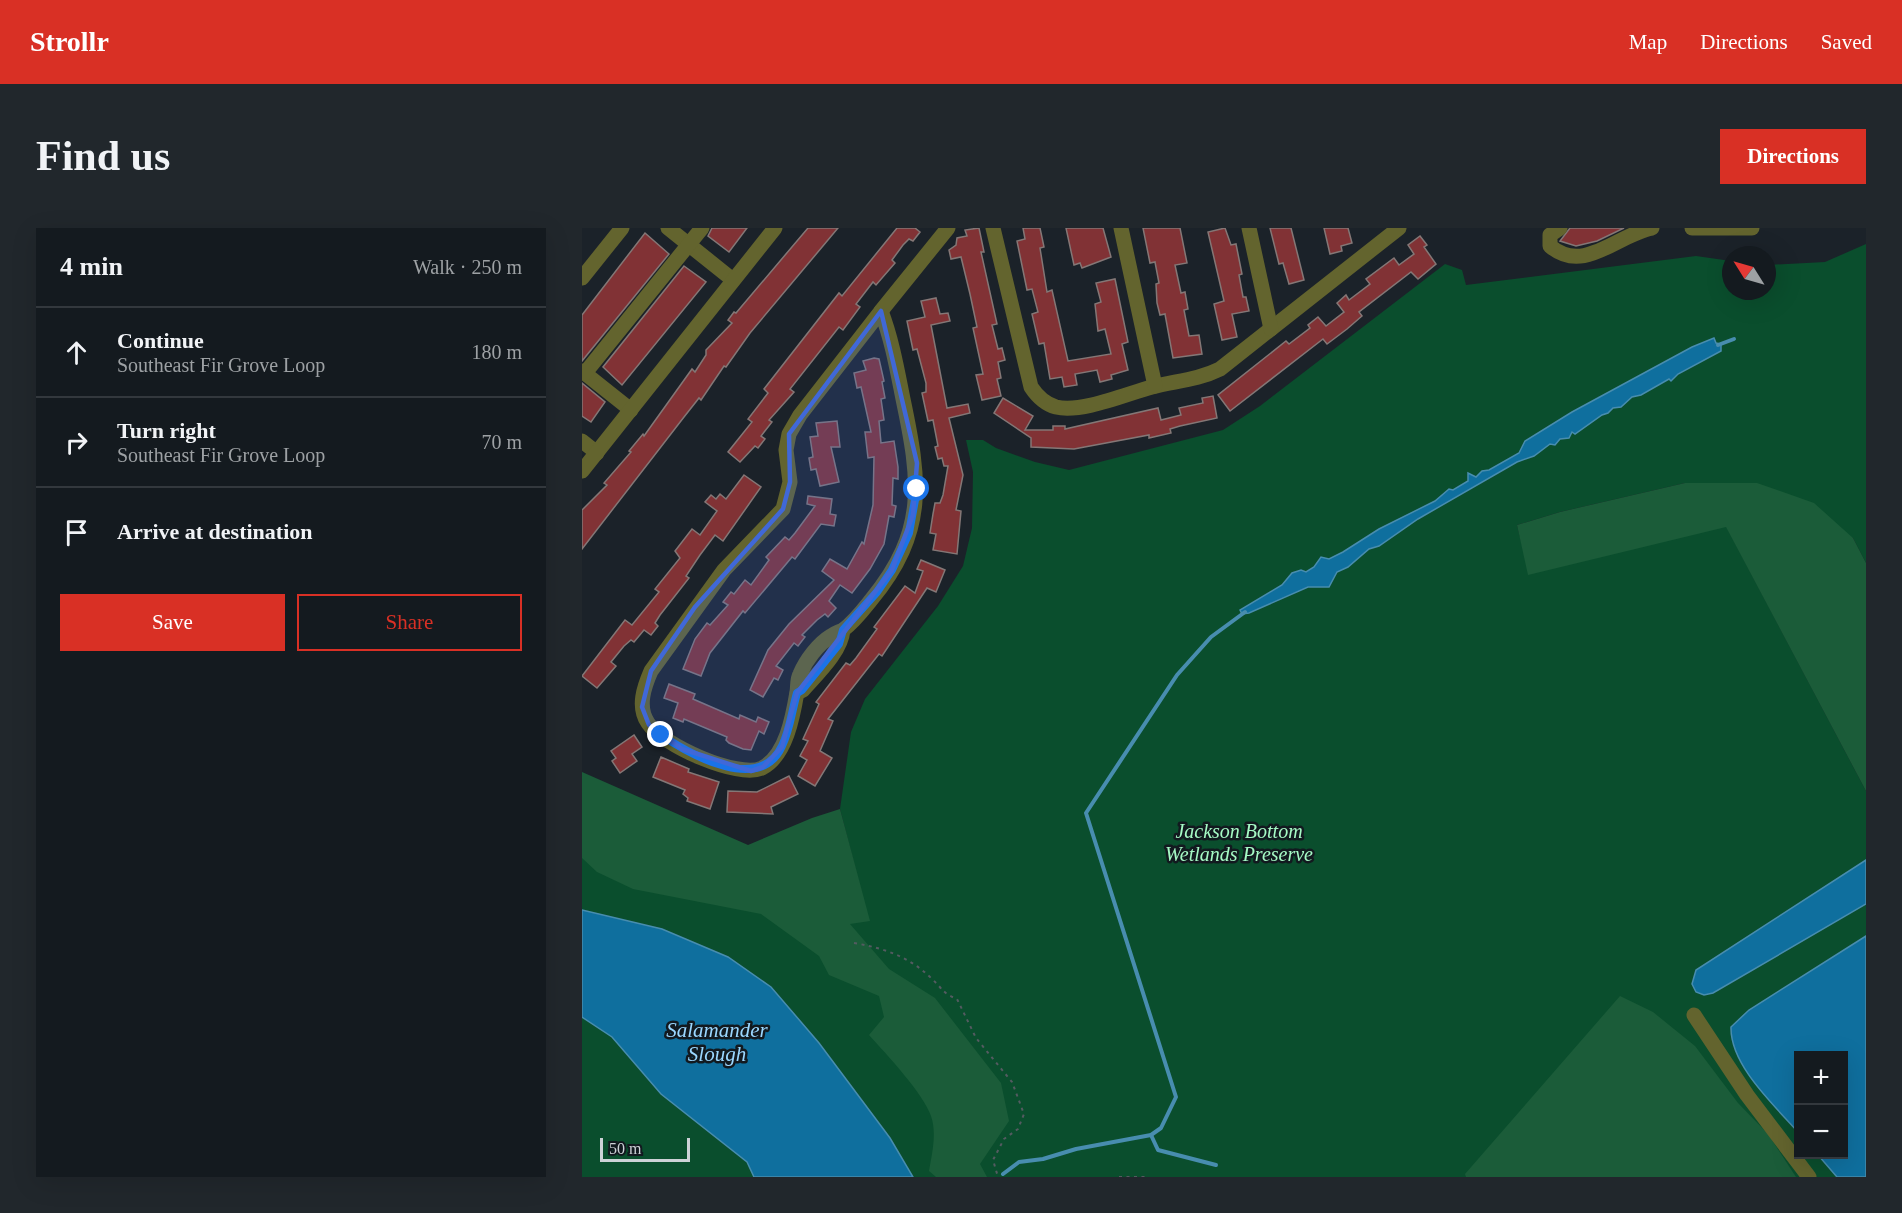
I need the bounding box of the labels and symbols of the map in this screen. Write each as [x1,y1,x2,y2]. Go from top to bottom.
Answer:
north arrow [1722,246,1776,300]
route start [903,475,929,501]
route end [647,721,673,747]
park label: Jackson Bottom Wetlands Preserve [1165,820,1313,865]
water label: Salamander Slough [666,1018,769,1066]
scale bar [600,1135,690,1162]

